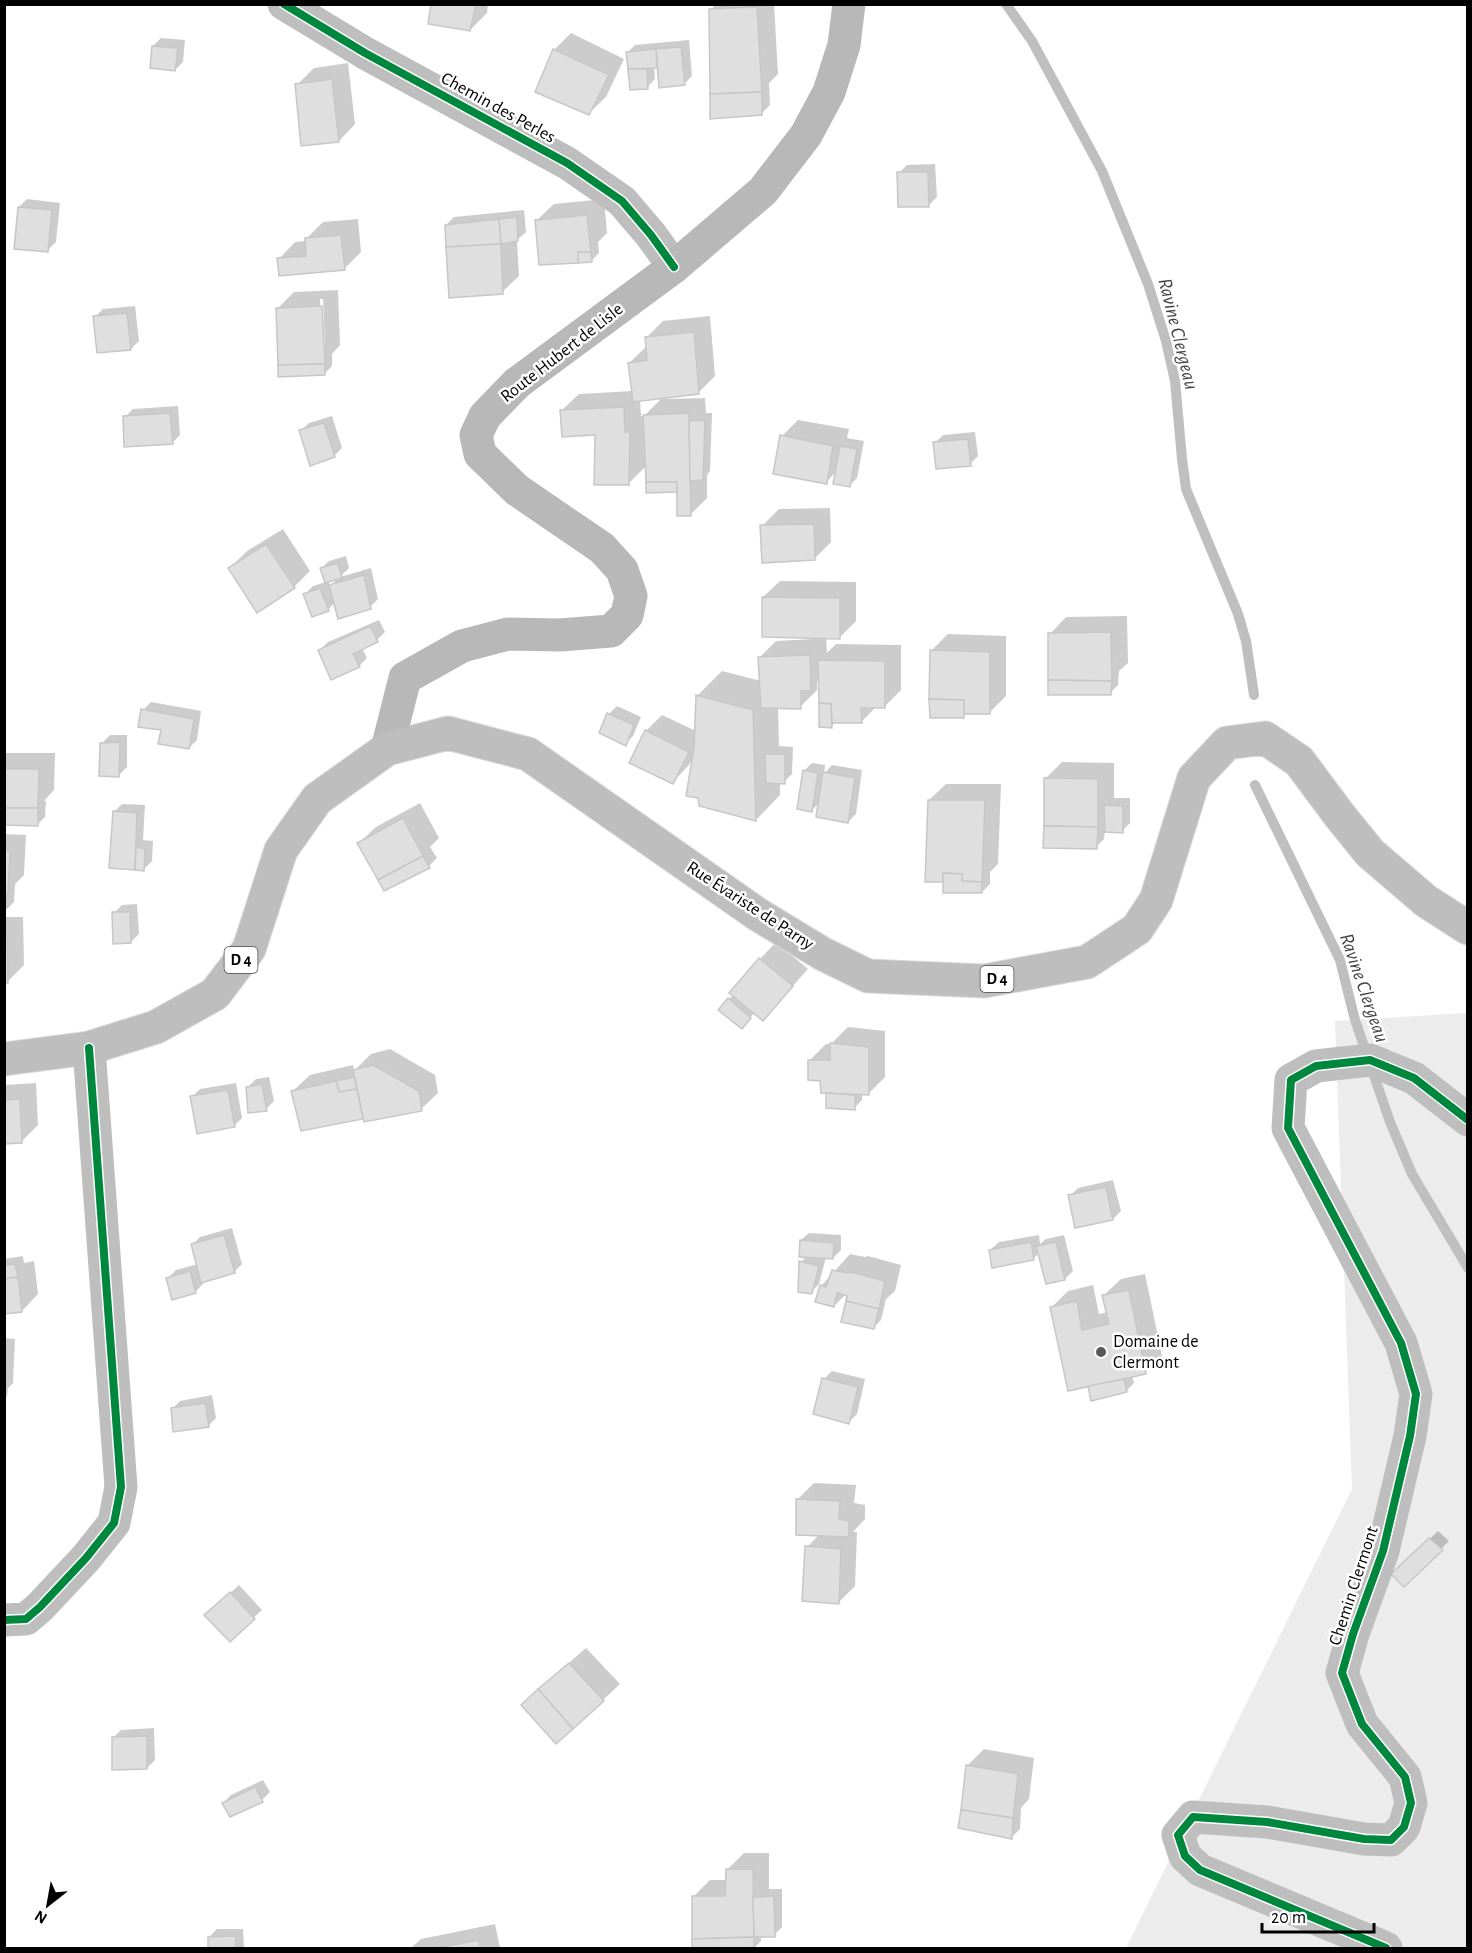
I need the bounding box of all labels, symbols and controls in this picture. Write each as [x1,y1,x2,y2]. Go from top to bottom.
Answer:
street label: Chemin des Perles [438,69,558,147]
water label: Ravine Clergeau [1154,276,1202,392]
street label: Route Hubert de Lisle [498,300,626,406]
street label: Rue Évariste de Parny [683,856,819,954]
water label: Ravine Clergeau [1336,931,1392,1045]
road number: D 4 [224,947,258,973]
road number: D 4 [980,966,1014,992]
place label: Domaine de Clermont [1113,1333,1199,1372]
marker: Domaine de Clermont [1094,1345,1108,1359]
street label: Chemin Clermont [1326,1524,1382,1648]
north arrow [18,1875,78,1935]
scale bar [1262,1896,1374,1934]
text: N [32,1907,50,1927]
text: 20 m [1271,1909,1306,1927]

